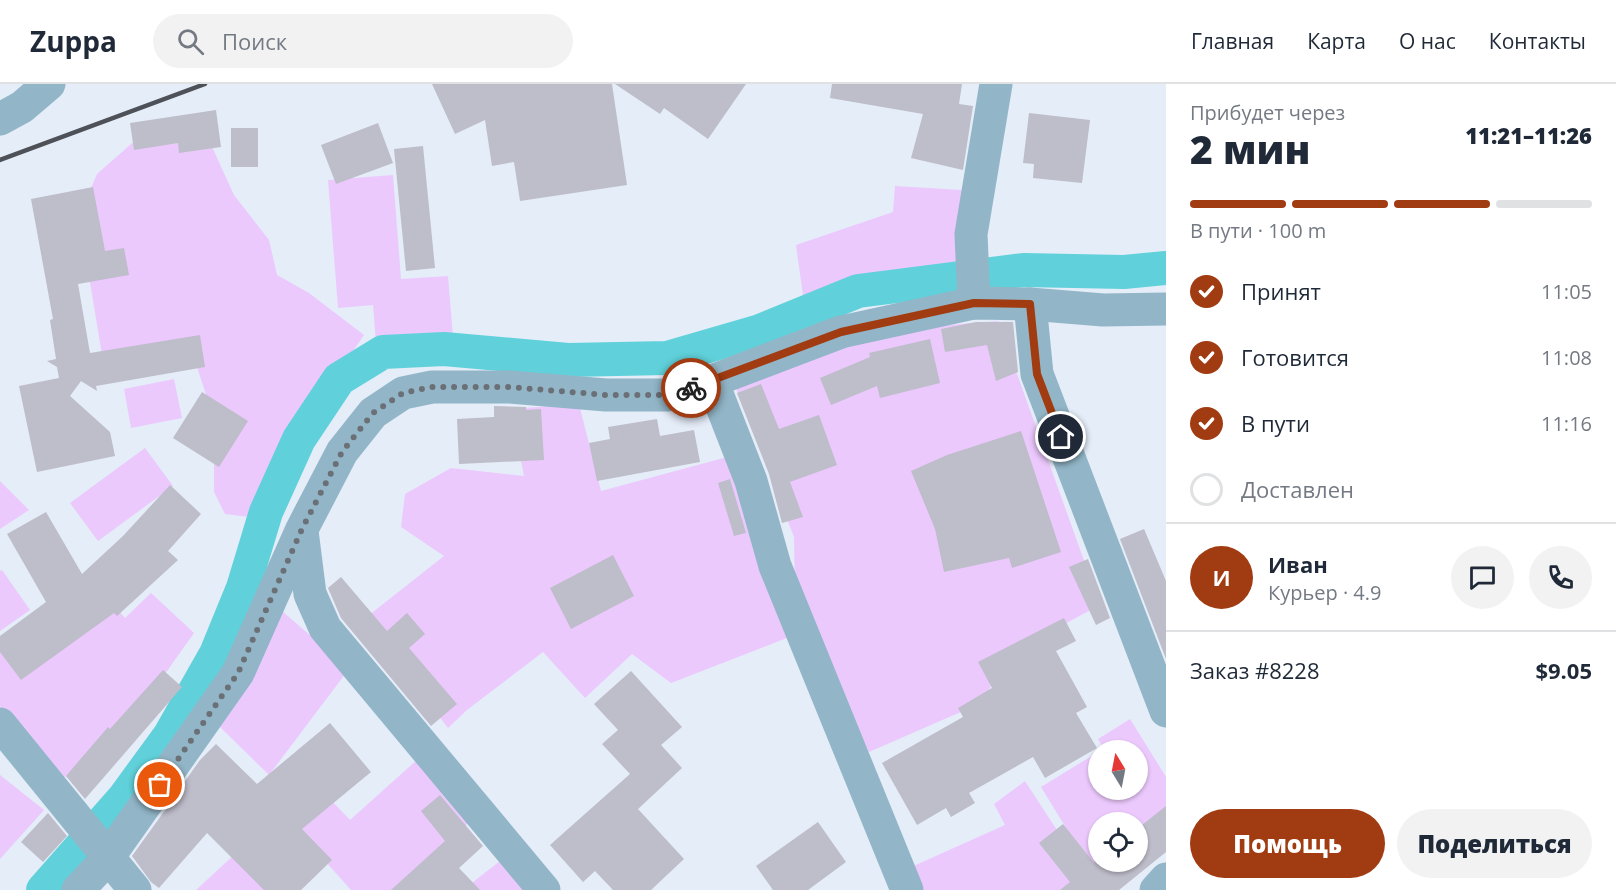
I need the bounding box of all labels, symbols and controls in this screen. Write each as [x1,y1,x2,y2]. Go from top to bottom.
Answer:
search box [153,14,573,68]
text: Zuppa [30,22,117,60]
icon: search [174,25,207,58]
text: Поиск [222,26,287,56]
text: Главная [1191,27,1274,55]
text: Карта [1307,27,1366,55]
text: О нас [1399,27,1456,55]
text: Контакты [1489,27,1586,55]
text: Прибудет через [1190,99,1345,126]
text: 11:21–11:26 [1465,120,1592,150]
text: 2 мин [1190,122,1310,175]
text: В пути · 100 m [1190,217,1326,244]
icon: check [1190,275,1223,308]
text: Принят [1241,276,1321,306]
text: 11:05 [1541,278,1592,305]
icon: check [1190,341,1223,374]
text: Готовится [1241,342,1349,372]
text: 11:08 [1541,344,1592,371]
courier [661,358,721,418]
icon: bike [675,372,708,405]
icon: check [1190,407,1223,440]
text: В пути [1241,408,1310,438]
text: 11:16 [1541,410,1592,437]
pin [1035,411,1086,462]
icon: home [1044,420,1077,453]
text: Доставлен [1241,474,1354,504]
button: chat [1451,546,1514,609]
button: phone [1529,546,1592,609]
text: Иван [1268,549,1328,579]
text: И [1212,562,1231,592]
text: Курьер · 4.9 [1268,579,1382,606]
text: Заказ #8228 [1190,655,1320,685]
text: $9.05 [1535,655,1592,685]
north arrow [1088,740,1148,800]
map controls [1088,740,1148,872]
pin [134,759,185,810]
icon: bag [143,768,176,801]
button: Помощь [1190,809,1385,878]
button: Поделиться [1397,809,1592,878]
button: locate [1088,812,1148,872]

